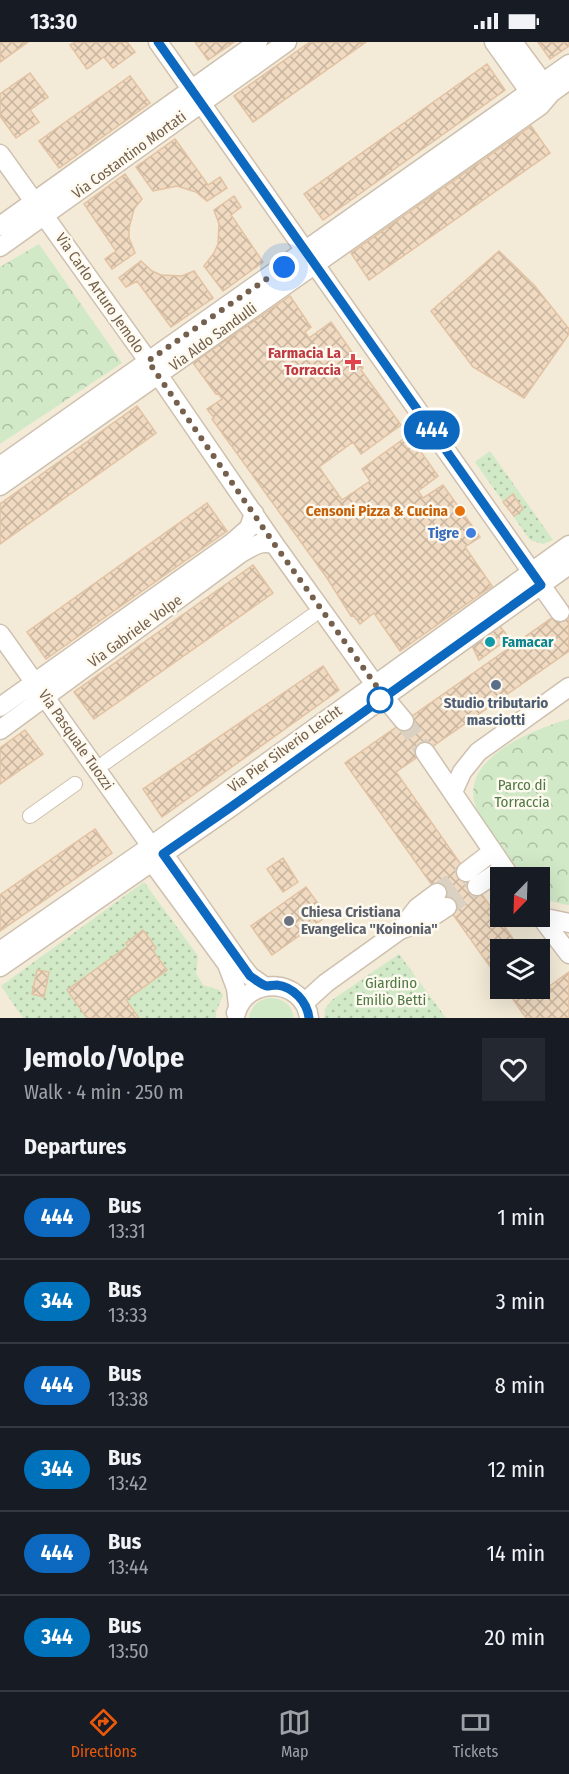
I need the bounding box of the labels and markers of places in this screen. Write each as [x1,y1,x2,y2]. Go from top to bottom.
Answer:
place label: Farmacia La Torraccia [268,344,342,379]
marker: Farmacia La Torraccia [346,355,360,369]
place label: Censoni Pizza & Cucina [306,502,449,520]
marker: Censoni Pizza & Cucina [453,504,467,518]
place label: Tigre [428,524,459,542]
marker: Tigre [464,526,478,540]
place label: Famacar [502,633,554,651]
marker: Famacar [483,635,497,649]
marker: Studio tributario masciotti [489,678,503,692]
unlabelled marker [367,687,393,713]
place label: Studio tributario masciotti [444,694,548,729]
place label: Chiesa Cristiana Evangelica "Koinonia" [301,903,438,938]
marker: Chiesa Cristiana Evangelica "Koinonia" [282,914,296,928]

